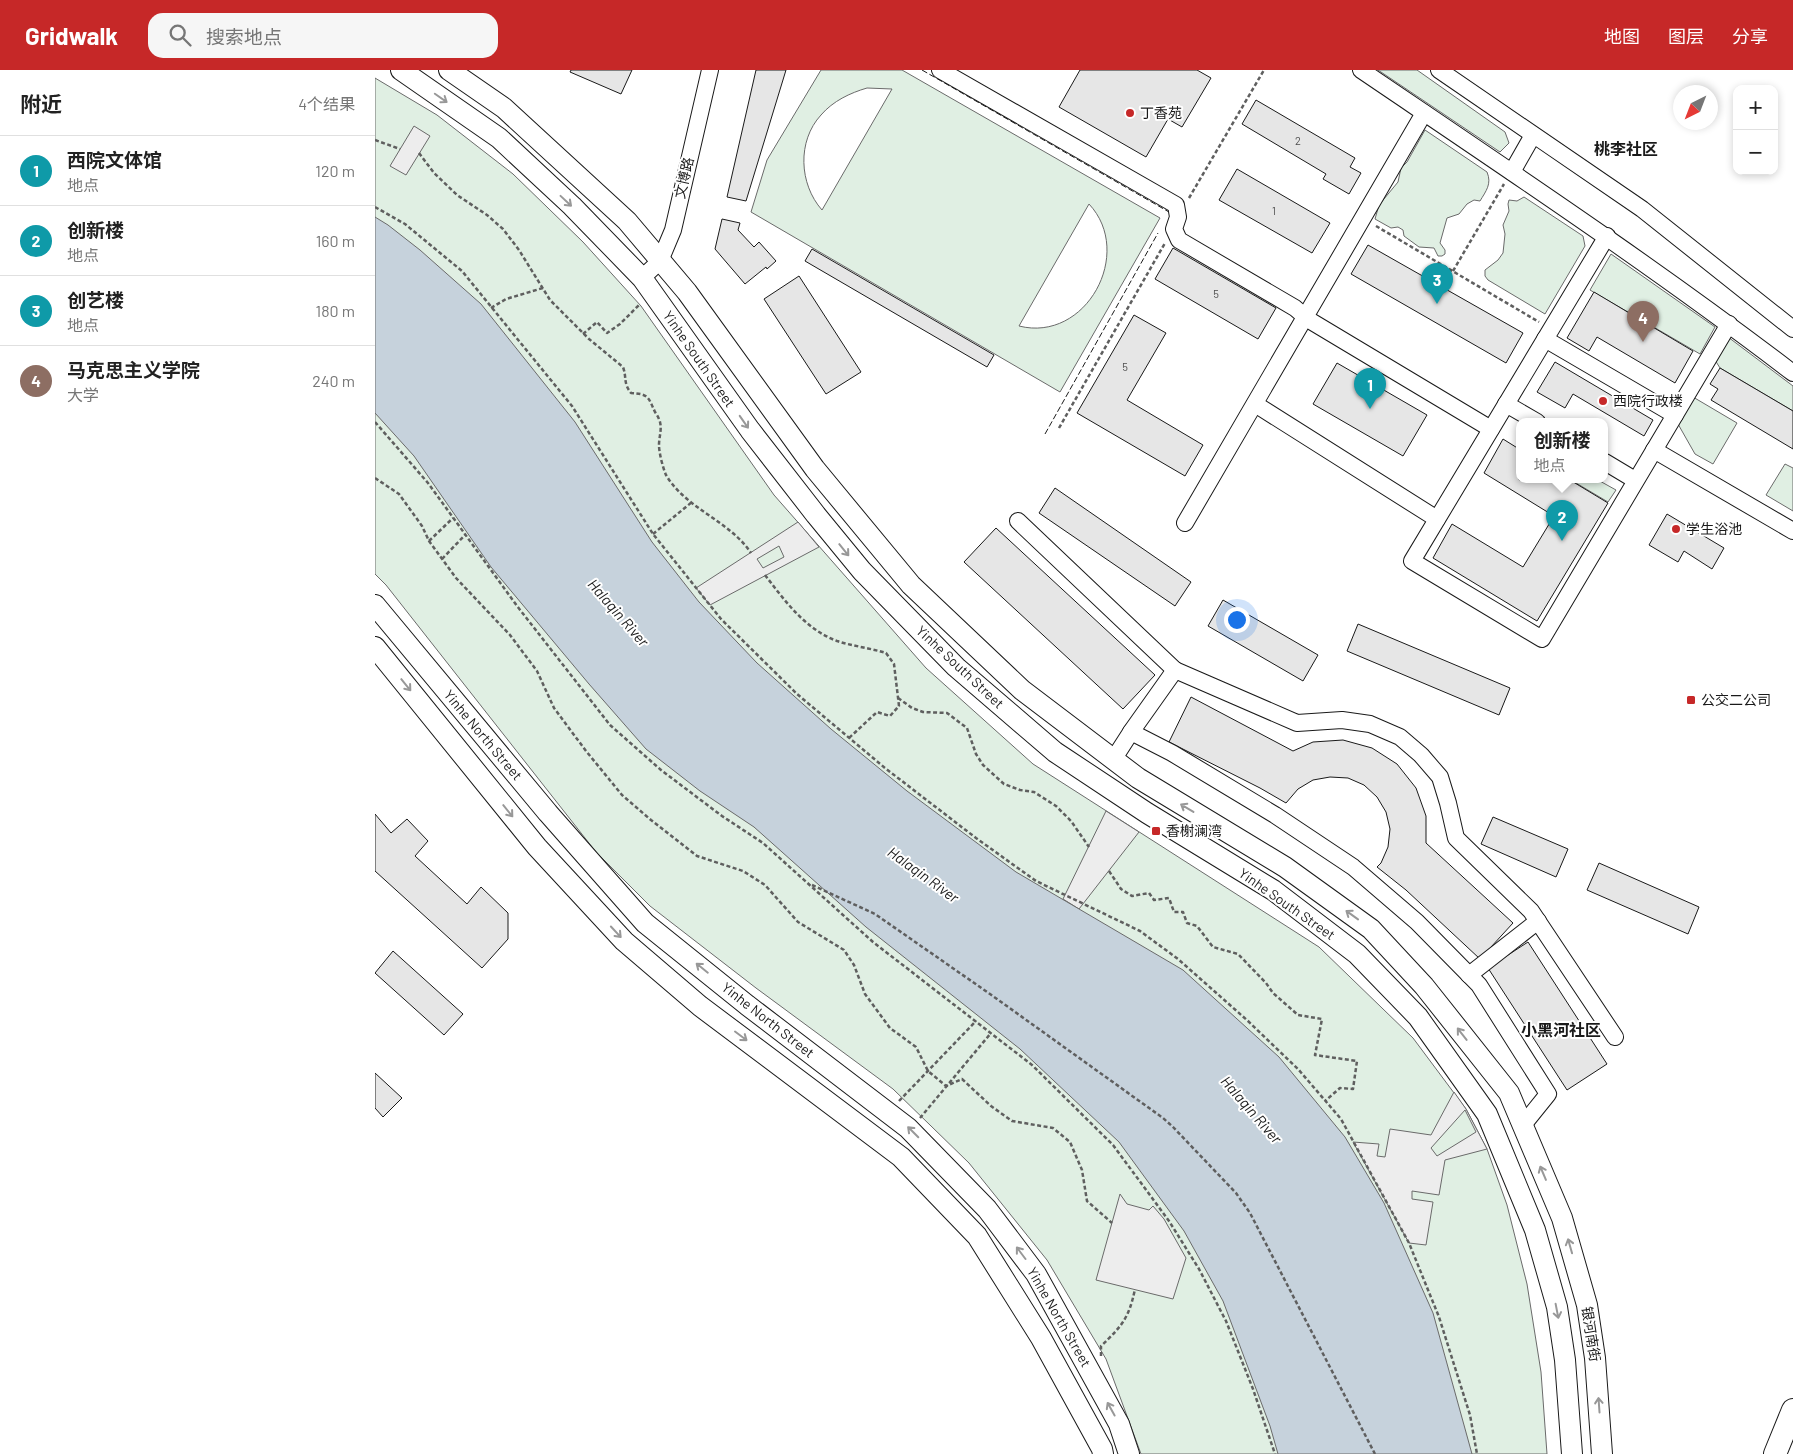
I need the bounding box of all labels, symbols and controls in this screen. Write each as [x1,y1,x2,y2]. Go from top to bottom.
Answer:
search box [148,13,498,58]
text: Gridwalk [25,21,118,50]
icon: search [166,21,194,49]
text: 搜索地点 [206,25,282,48]
text: 地图 [1604,25,1640,47]
text: 图层 [1668,25,1704,47]
text: 分享 [1732,25,1768,47]
north arrow [1673,85,1718,130]
map controls [1733,85,1778,175]
button: + [1733,85,1778,130]
text: 附近 [20,91,62,116]
one-way arrow [434,93,448,103]
text: 4个结果 [298,94,355,113]
place label: 丁香苑 [1140,104,1182,121]
marker: 丁香苑 [1124,107,1136,119]
button: − [1733,130,1778,175]
house number: 2 [1295,134,1301,147]
district label: 桃李社区 [1594,139,1658,158]
text: 西院文体馆 [67,148,162,171]
street label: 文博路 [671,156,697,200]
text: 1 [33,161,39,180]
text: 120 m [315,161,355,180]
text: 地点 [67,175,99,194]
one-way arrow [560,195,573,207]
house number: 1 [1272,204,1276,217]
text: 创新楼 [67,218,124,241]
text: 2 [32,231,40,250]
text: 160 m [316,231,355,250]
text: 地点 [67,245,99,264]
pin: 3 [1421,263,1453,304]
house number: 5 [1213,287,1219,300]
text: 创艺楼 [67,288,124,311]
text: 3 [32,301,40,320]
text: 180 m [316,301,355,320]
pin: 4 [1627,301,1659,342]
street label: Yinhe South Street [660,307,739,410]
text: 地点 [67,315,99,334]
text: 马克思主义学院 [67,358,200,381]
house number: 5 [1122,360,1128,373]
pin: 1 [1354,368,1386,409]
text: 4 [31,371,41,390]
text: 240 m [312,371,355,390]
text: 大学 [67,385,99,404]
place label: 西院行政楼 [1613,392,1683,409]
marker: 西院行政楼 [1597,395,1609,407]
one-way arrow [739,415,749,429]
popup [1516,418,1608,483]
text: 创新楼 [1533,428,1591,451]
text: 地点 [1533,455,1566,474]
pin: 2 [1546,500,1578,541]
place label: 学生浴池 [1686,520,1742,537]
marker: 学生浴池 [1670,523,1682,535]
one-way arrow [839,543,850,556]
water label: Halaqin River [585,575,653,650]
your location [1224,607,1250,633]
street label: Yinhe South Street [913,622,1008,712]
one-way arrow [400,678,411,691]
street label: Yinhe North Street [441,686,526,783]
place label: 公交二公司 [1701,691,1771,708]
marker: 公交二公司 [1685,694,1697,706]
one-way arrow [1180,802,1194,812]
one-way arrow [503,804,514,817]
place label: 香榭澜湾 [1166,822,1222,839]
marker: 香榭澜湾 [1150,825,1162,837]
water label: Halaqin River [884,842,963,906]
street label: Yinhe South Street [1236,864,1339,943]
one-way arrow [1345,910,1359,920]
one-way arrow [610,926,622,939]
one-way arrow [695,963,708,974]
street label: Yinhe North Street [719,978,818,1061]
district label: 小黑河社区 [1521,1020,1601,1039]
one-way arrow [1457,1028,1468,1041]
one-way arrow [734,1031,747,1042]
water label: Halaqin River [1218,1072,1286,1147]
one-way arrow [907,1127,919,1139]
one-way arrow [1538,1166,1548,1181]
one-way arrow [1565,1238,1575,1254]
one-way arrow [1016,1246,1026,1260]
street label: Yinhe North Street [1024,1264,1095,1370]
one-way arrow [1553,1302,1563,1318]
street label: 银河南街 [1579,1305,1604,1363]
one-way arrow [1594,1398,1603,1414]
one-way arrow [1106,1402,1115,1417]

